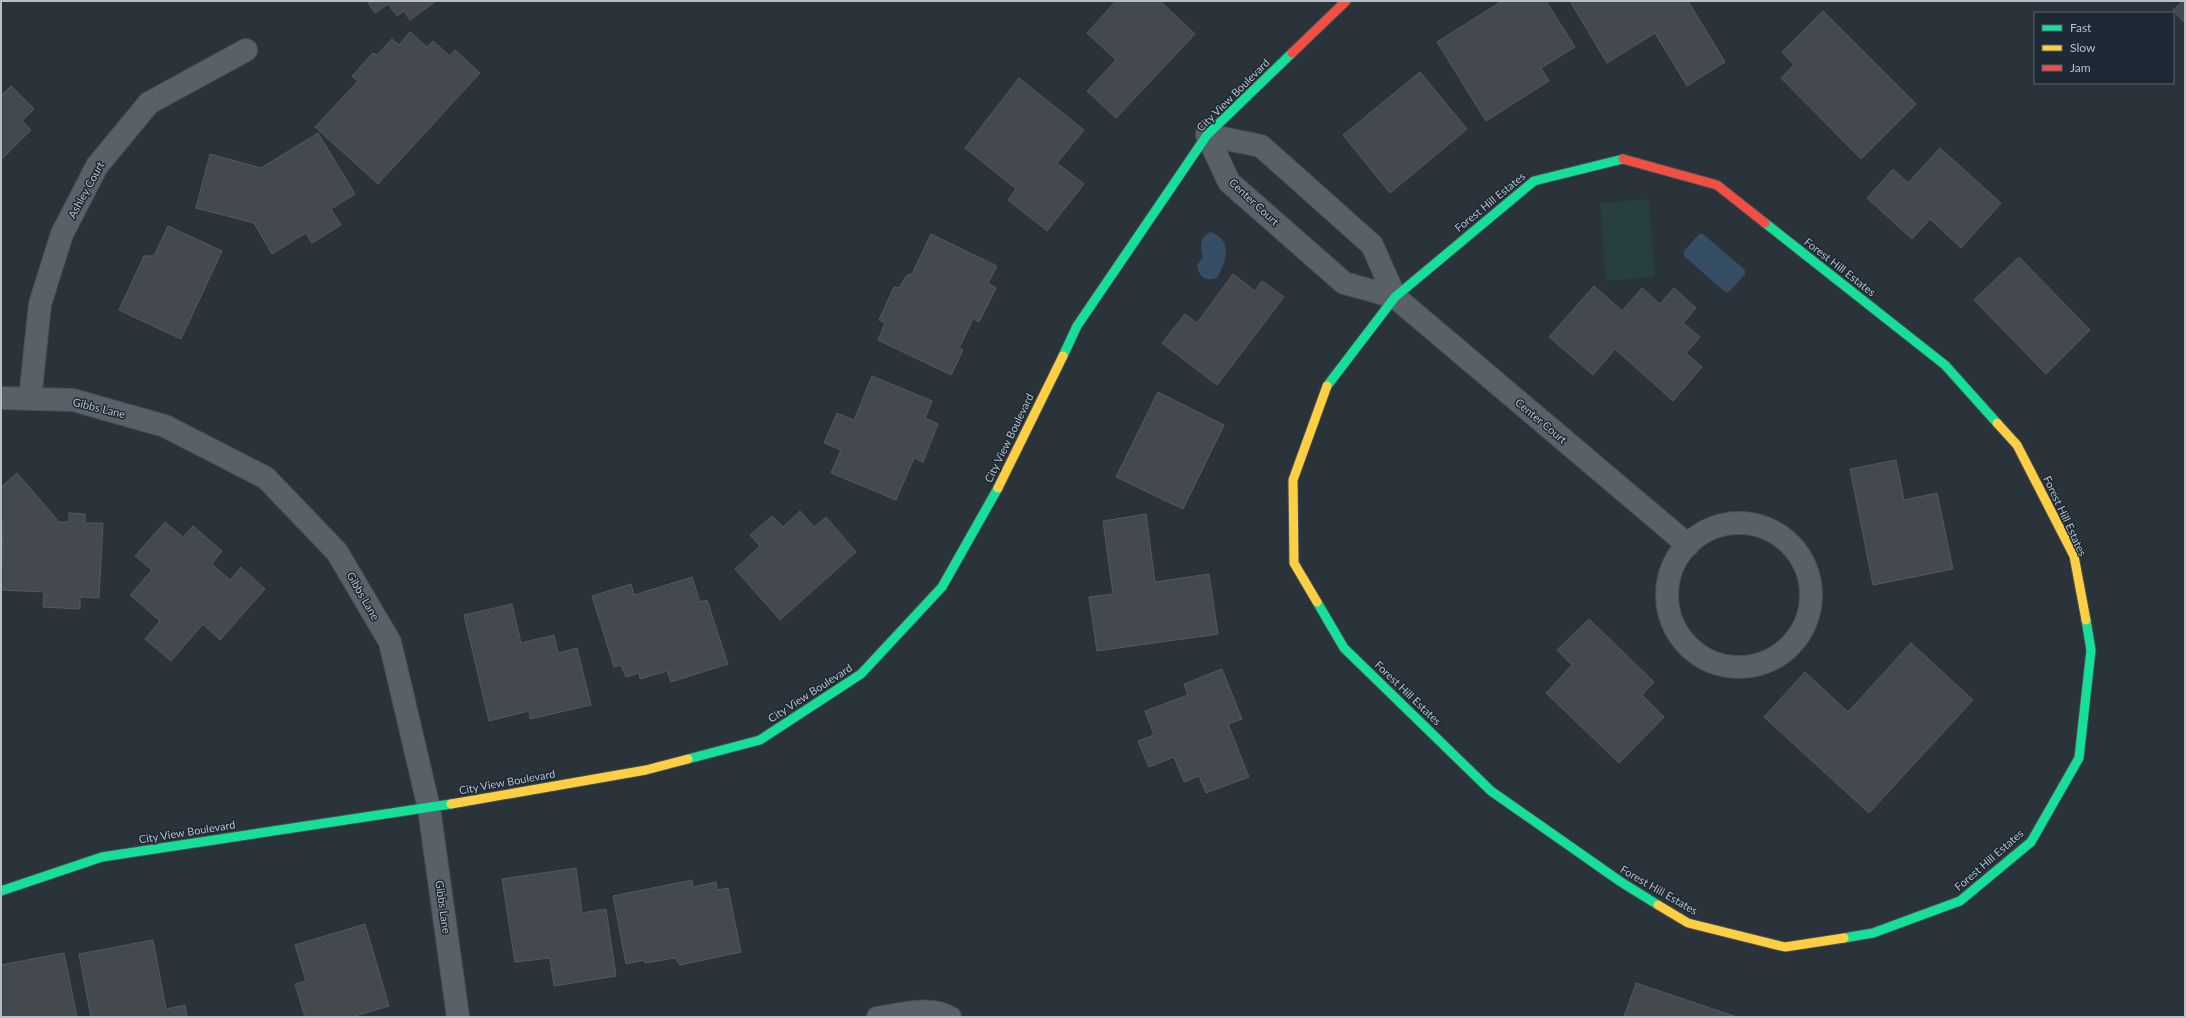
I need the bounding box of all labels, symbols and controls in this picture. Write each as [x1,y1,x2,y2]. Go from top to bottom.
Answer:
legend [2034,12,2174,84]
text: Fast [2070,20,2092,35]
text: Slow [2070,40,2096,55]
street label: City View Boulevard [1194,56,1272,134]
text: Jam [2070,60,2091,75]
street label: Ashley Court [65,159,106,220]
street label: Forest Hill Estates [1452,169,1528,234]
street label: Center Court [1227,175,1282,228]
street label: Forest Hill Estates [1802,235,1879,299]
street label: City View Boulevard [981,391,1036,484]
street label: Gibbs Lane [72,395,127,420]
street label: Center Court [1513,395,1570,446]
street label: Forest Hill Estates [2041,474,2090,558]
street label: Gibbs Lane [344,569,383,622]
street label: Forest Hill Estates [1373,658,1444,728]
street label: City View Boulevard [765,661,854,725]
street label: City View Boulevard [458,767,556,796]
street label: City View Boulevard [138,817,236,846]
street label: Forest Hill Estates [1952,826,2026,893]
street label: Forest Hill Estates [1618,862,1700,917]
street label: Gibbs Lane [433,879,454,935]

